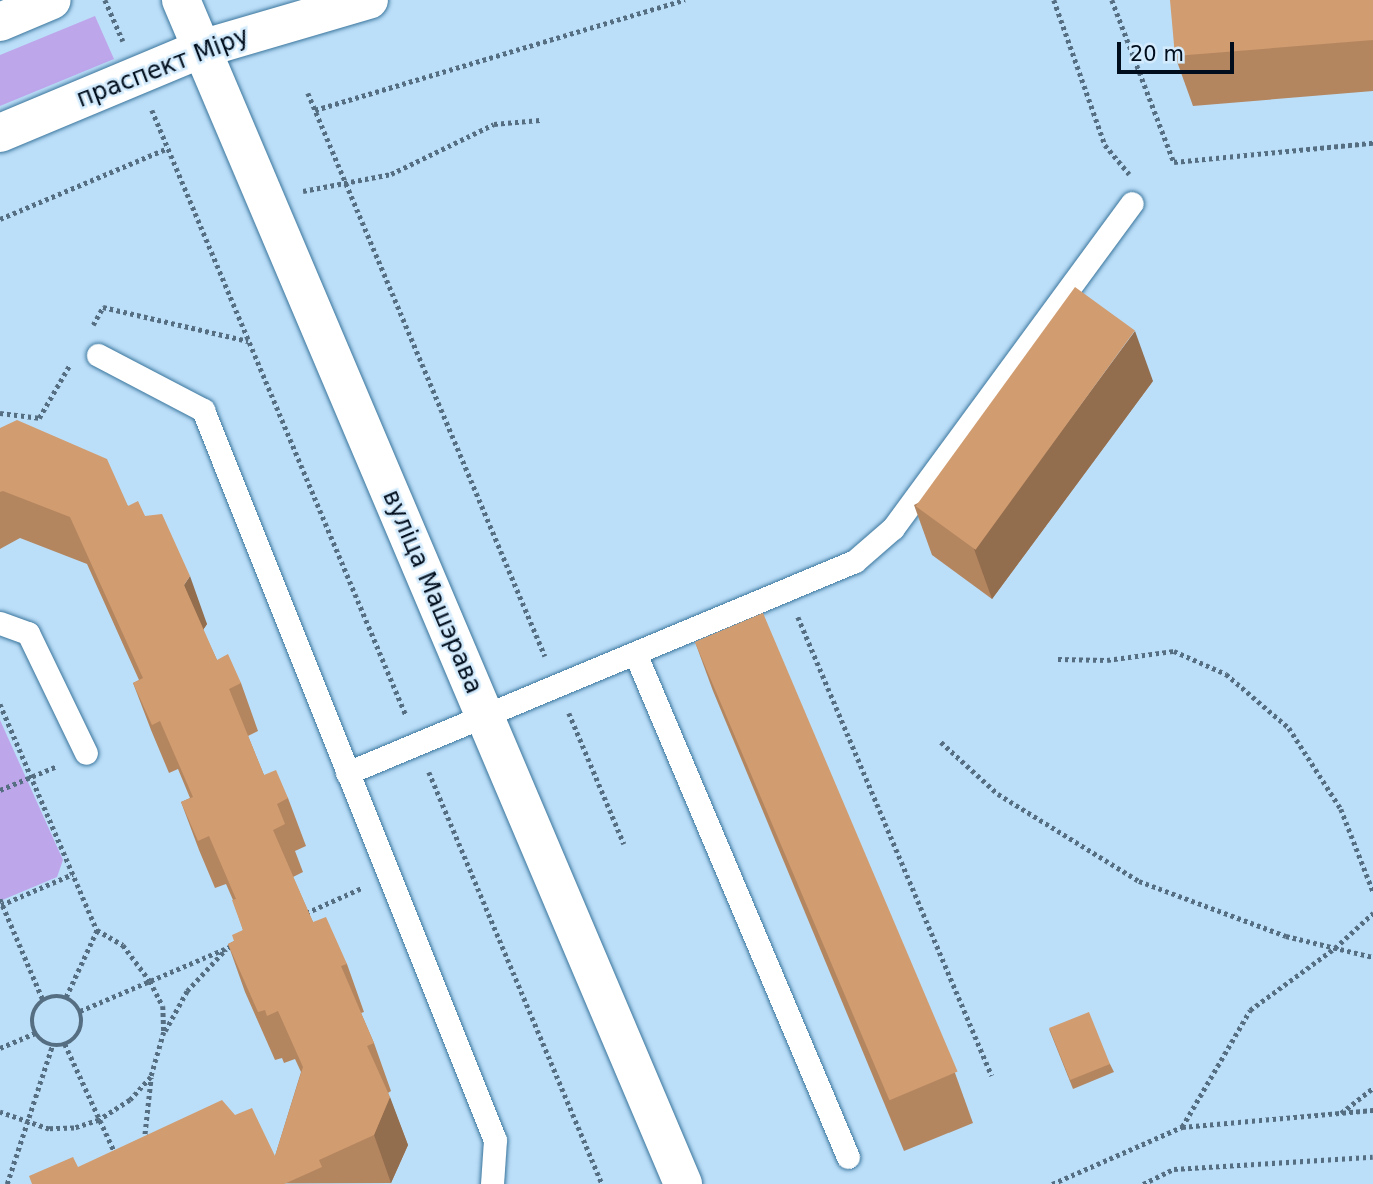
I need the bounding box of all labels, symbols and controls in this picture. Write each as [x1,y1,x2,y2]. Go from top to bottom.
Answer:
street label: праспект Міру [73,22,253,114]
scale bar [1121,28,1238,72]
text: 20 m [1130,42,1184,66]
street label: вуліца Машэрава [376,486,488,698]

